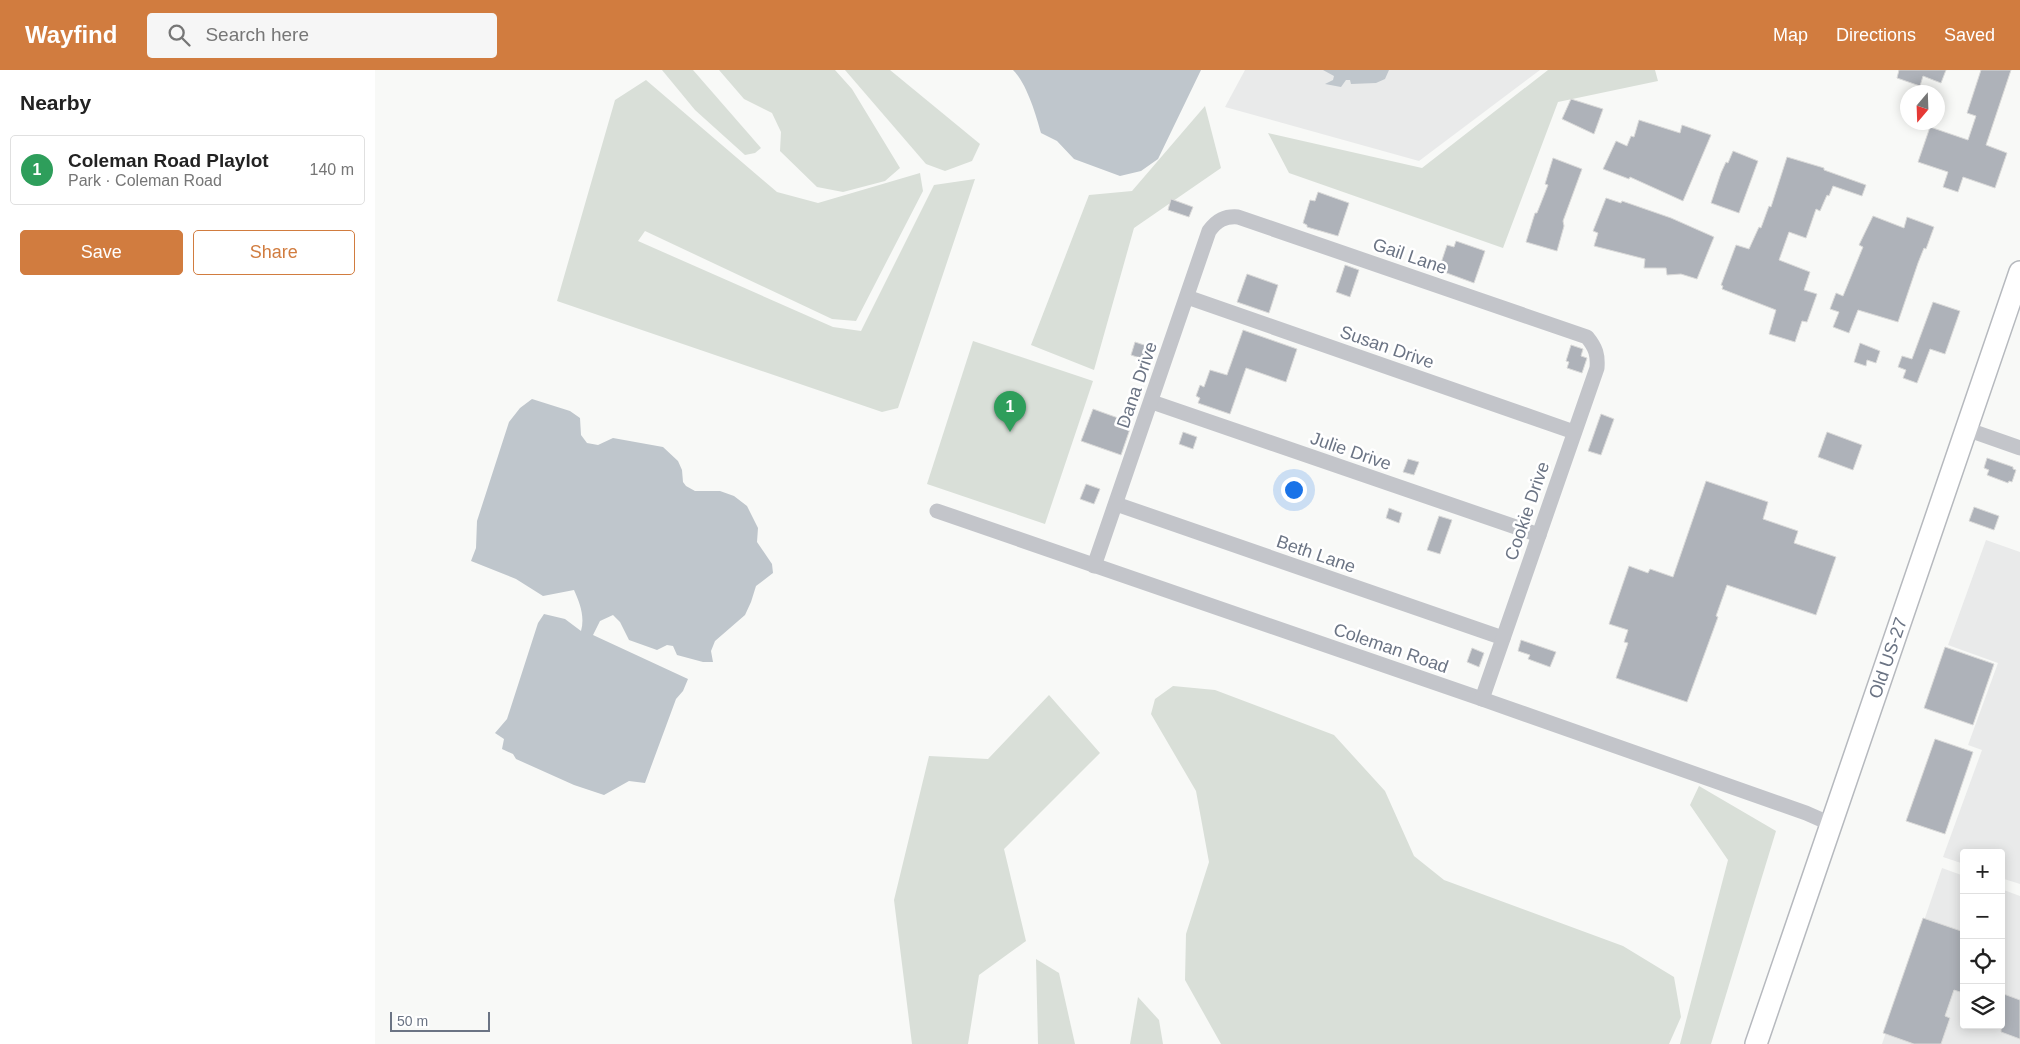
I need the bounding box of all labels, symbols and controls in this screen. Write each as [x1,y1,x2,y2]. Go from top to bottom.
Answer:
search box [147,13,497,58]
text: Wayfind [25,21,117,48]
icon: search [165,21,193,49]
text: Search here [205,24,309,45]
text: Map [1773,25,1808,45]
text: Directions [1836,25,1916,45]
text: Saved [1944,25,1995,45]
north arrow [1900,85,1945,130]
text: Nearby [20,91,91,114]
text: Coleman Road Playlot [68,150,269,171]
text: 1 [33,161,41,178]
text: 140 m [310,161,354,178]
text: Park · Coleman Road [68,172,222,189]
button: Save [20,230,183,275]
button: Share [193,230,355,275]
street label: Gail Lane [1370,234,1450,278]
street label: Susan Drive [1337,322,1437,372]
street label: Dana Drive [1113,339,1161,431]
pin: 1 [994,391,1026,432]
street label: Julie Drive [1308,428,1394,474]
street label: Cookie Drive [1501,459,1553,563]
your location [1281,477,1307,503]
street label: Beth Lane [1274,531,1358,577]
street label: Old US-27 [1865,615,1911,701]
street label: Coleman Road [1331,619,1451,677]
map controls [1960,849,2005,1029]
button: + [1960,849,2005,894]
button: − [1960,894,2005,939]
button: locate [1960,939,2005,984]
button: layers [1960,984,2005,1029]
scale bar [390,1009,490,1032]
text: 50 m [397,1013,428,1029]

